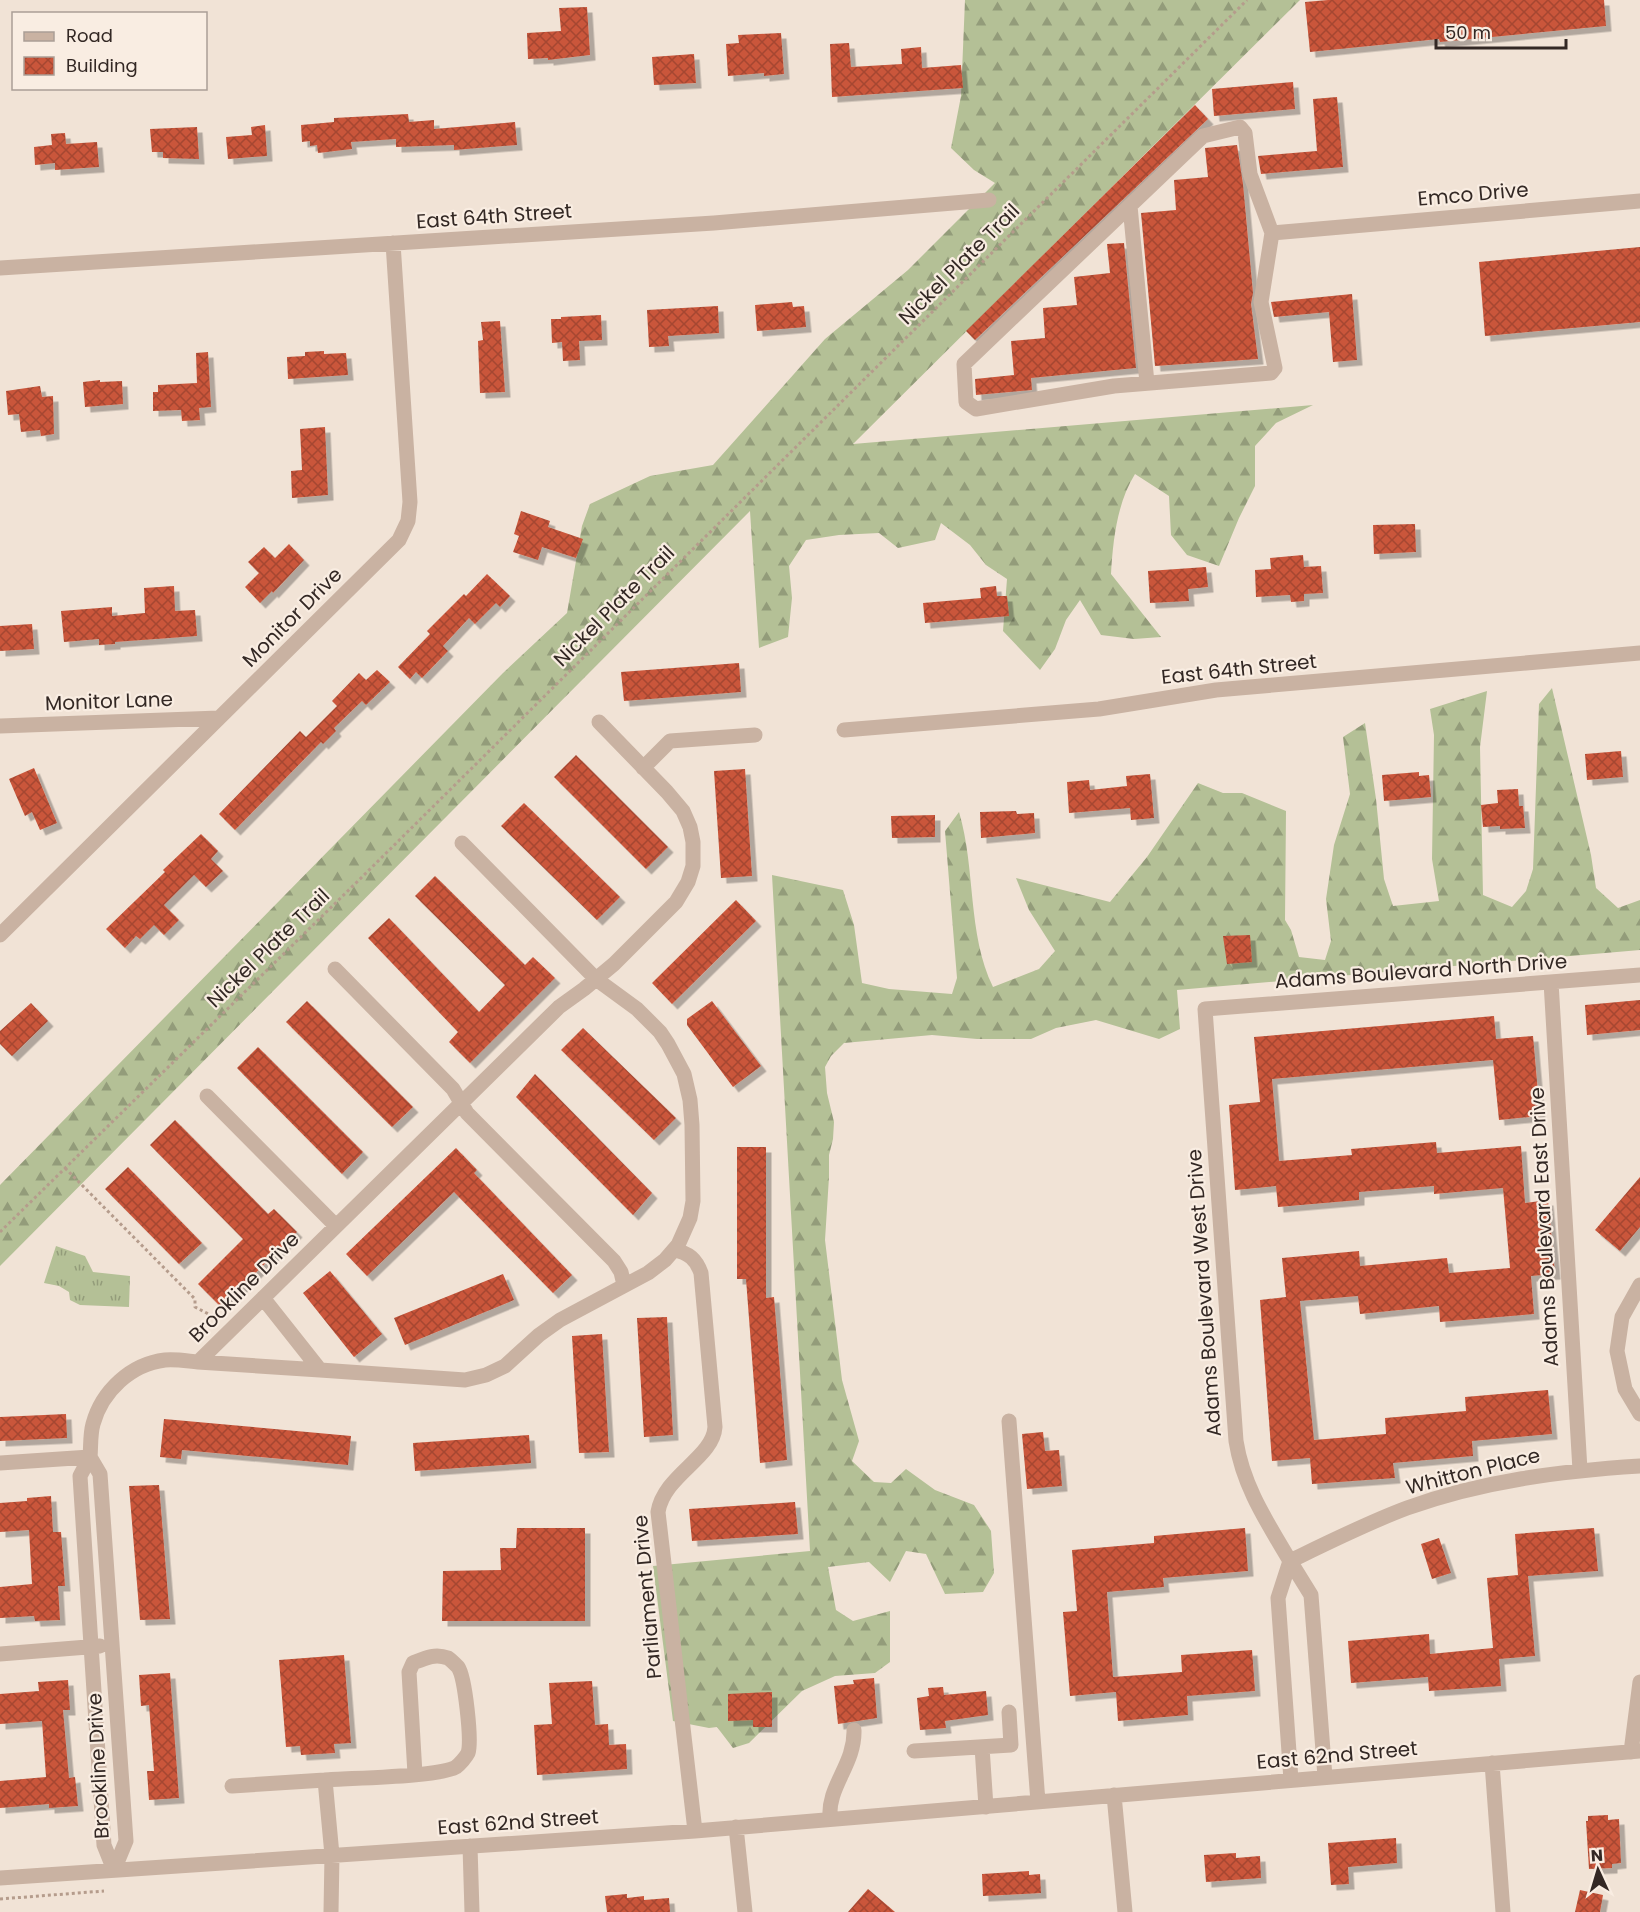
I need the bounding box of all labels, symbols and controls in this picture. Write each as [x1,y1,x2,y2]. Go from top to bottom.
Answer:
legend [12,12,207,90]
scale bar [1436,12,1566,50]
text: 50 m [1445,20,1491,45]
text: Road [66,23,113,48]
text: Building [66,53,138,78]
street label: Emco Drive [1416,175,1530,213]
street label: East 64th Street [415,197,573,235]
street label: Nickel Plate Trail [892,197,1026,331]
street label: Nickel Plate Trail [547,539,681,673]
street label: Monitor Drive [236,561,348,673]
street label: East 64th Street [1160,647,1318,691]
street label: Monitor Lane [45,685,173,717]
street label: Nickel Plate Trail [200,882,336,1014]
street label: Adams Boulevard North Drive [1274,947,1568,995]
street label: Adams Boulevard East Drive [1523,1086,1565,1368]
street label: Adams Boulevard West Drive [1180,1148,1228,1438]
street label: Brookline Drive [182,1225,306,1349]
street label: Whitton Place [1403,1441,1543,1501]
street label: Parliament Drive [626,1514,668,1680]
street label: Brookline Drive [80,1692,116,1840]
street label: East 62nd Street [1255,1734,1419,1776]
street label: East 62nd Street [437,1802,599,1842]
north arrow [1568,1840,1628,1900]
text: N [1590,1844,1604,1867]

